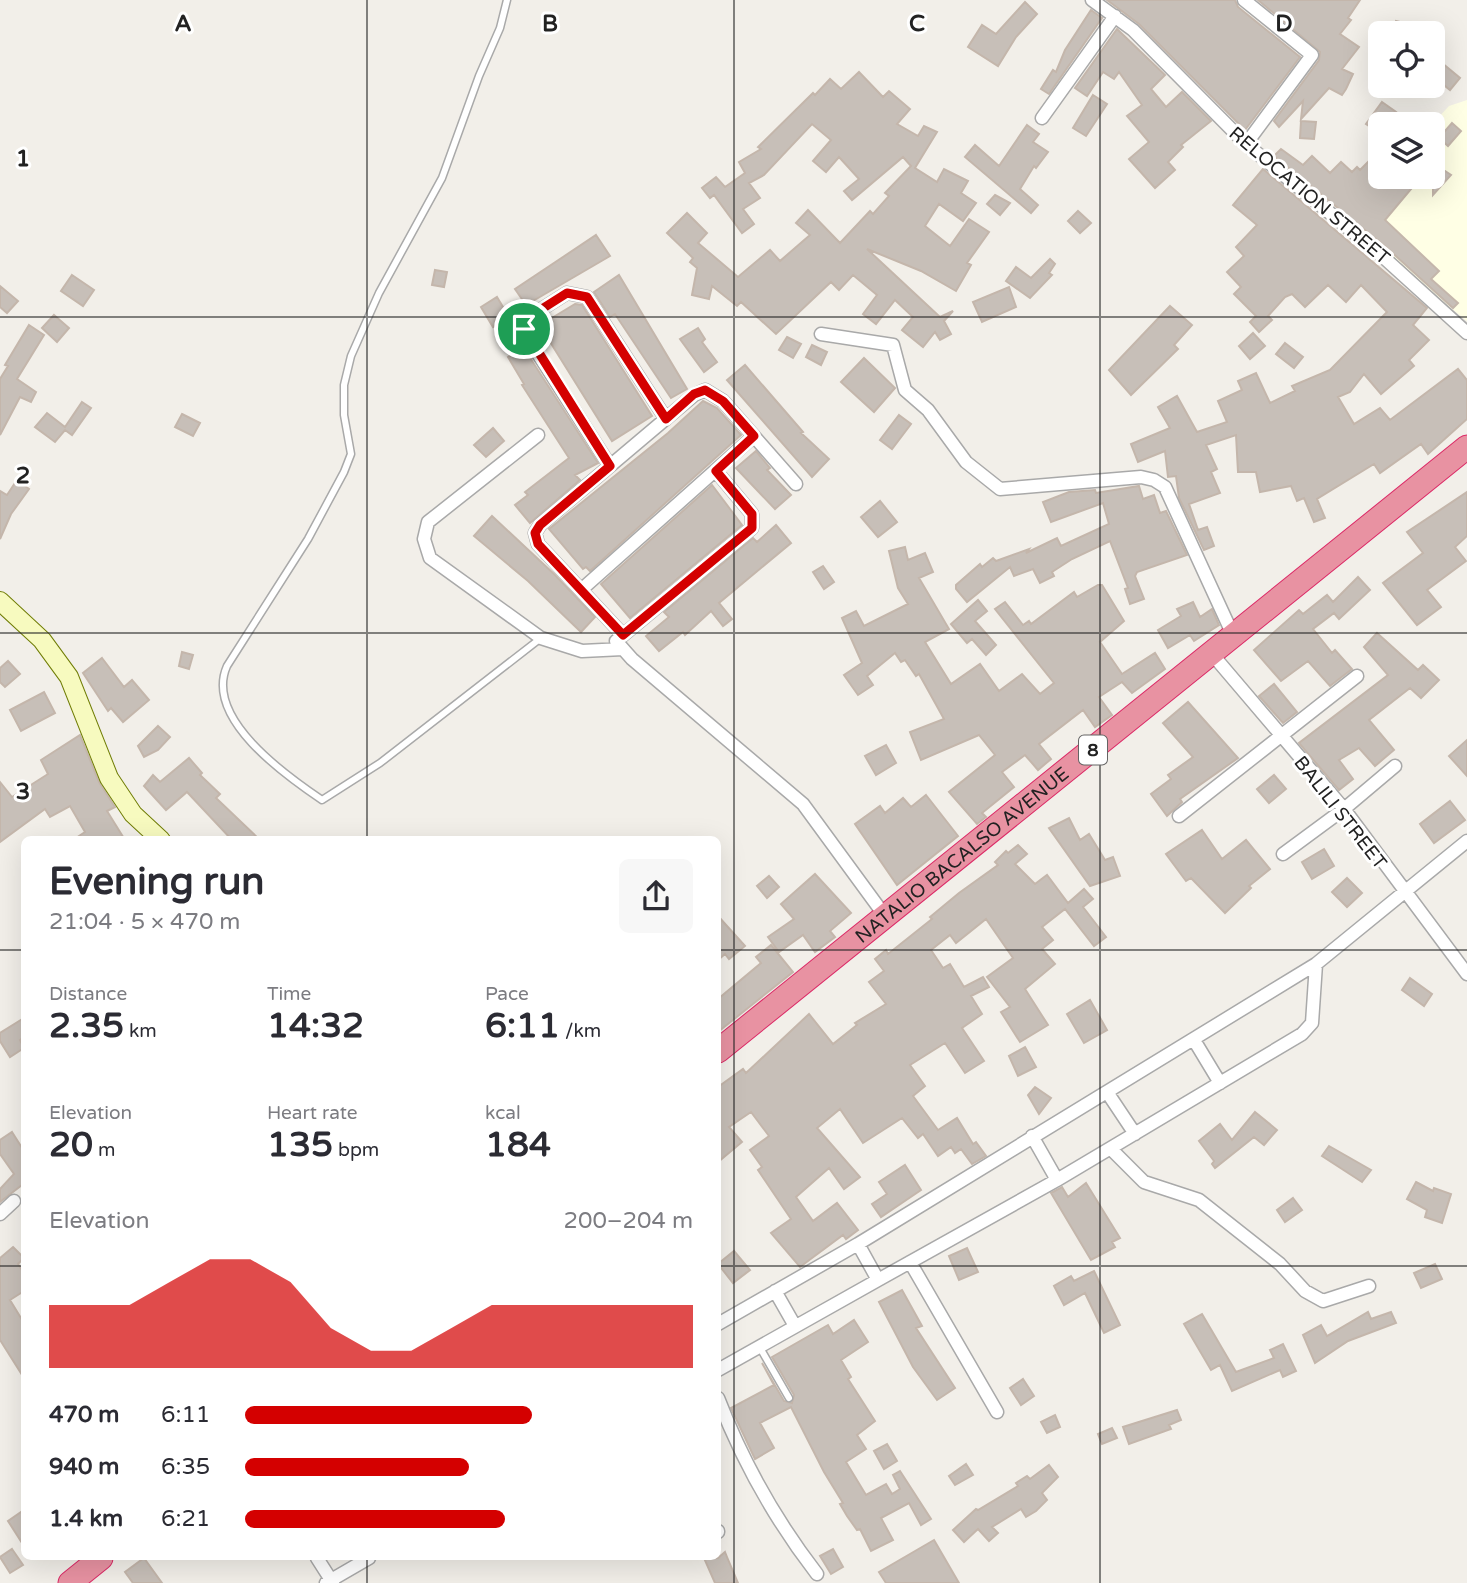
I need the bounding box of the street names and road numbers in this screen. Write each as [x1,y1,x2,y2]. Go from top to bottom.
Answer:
street label: RELOCATION STREET [1225,122,1394,270]
road number: 8 [1079,736,1107,764]
street label: BALILI STREET [1289,752,1391,874]
street label: NATALIO BACALSO AVENUE [851,763,1073,948]

